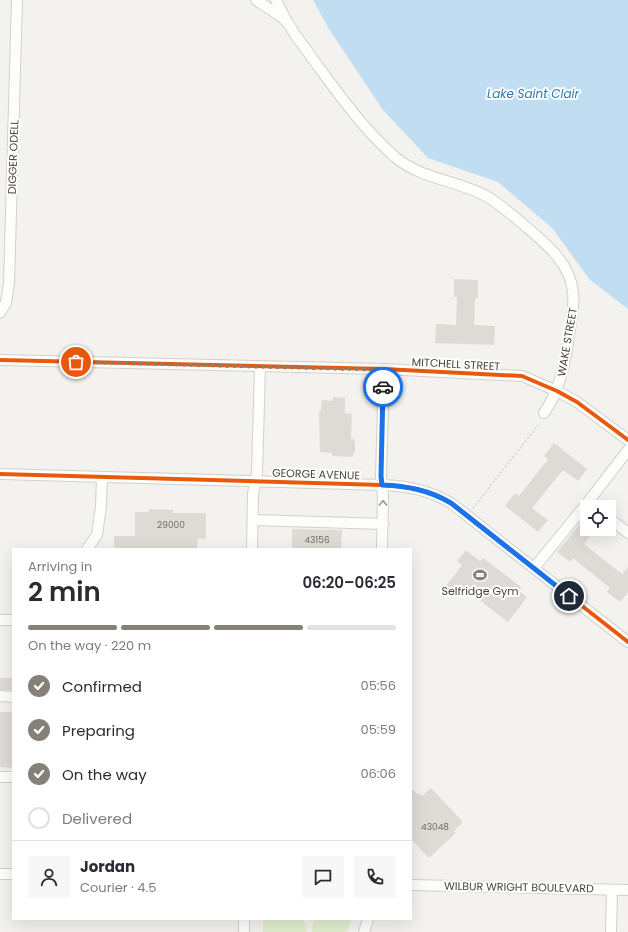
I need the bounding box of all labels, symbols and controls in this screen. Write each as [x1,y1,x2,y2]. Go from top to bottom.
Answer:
water label: Lake Saint Clair [487,85,579,102]
street label: DIGGER ODELL [4,119,22,194]
street label: WAKE STREET [553,306,581,378]
pin [59,345,93,379]
icon: bag [65,351,87,373]
street label: MITCHELL STREET [411,354,501,374]
courier [363,367,403,407]
icon: car [372,376,394,398]
street label: GEORGE AVENUE [272,464,360,484]
one-way arrow [379,500,387,506]
map controls [580,500,616,536]
button: locate [580,500,616,536]
house number: 29000 [157,519,185,531]
house number: 43156 [304,534,330,546]
text: Arriving in [28,557,92,576]
sports icon: Selfridge Gym [472,567,488,583]
text: 06:20–06:25 [302,572,396,593]
text: 2 min [28,574,101,610]
pin [552,579,586,613]
place label: Selfridge Gym [441,583,519,599]
icon: home [558,585,580,607]
text: On the way · 220 m [28,636,151,655]
icon: check [28,675,50,697]
text: Confirmed [62,676,142,697]
text: 05:56 [360,676,396,695]
icon: check [28,719,50,741]
text: Preparing [62,720,135,741]
text: 05:59 [361,720,396,739]
icon: check [28,763,50,785]
text: On the way [62,764,147,785]
text: 06:06 [360,764,396,783]
text: Delivered [62,808,132,829]
house number: 43048 [421,821,449,833]
button: person [28,856,70,898]
text: Jordan [80,856,135,877]
button: chat [302,856,344,898]
button: phone [354,856,396,898]
text: Courier · 4.5 [80,878,156,897]
street label: WILBUR WRIGHT BOULEVARD [444,878,594,896]

